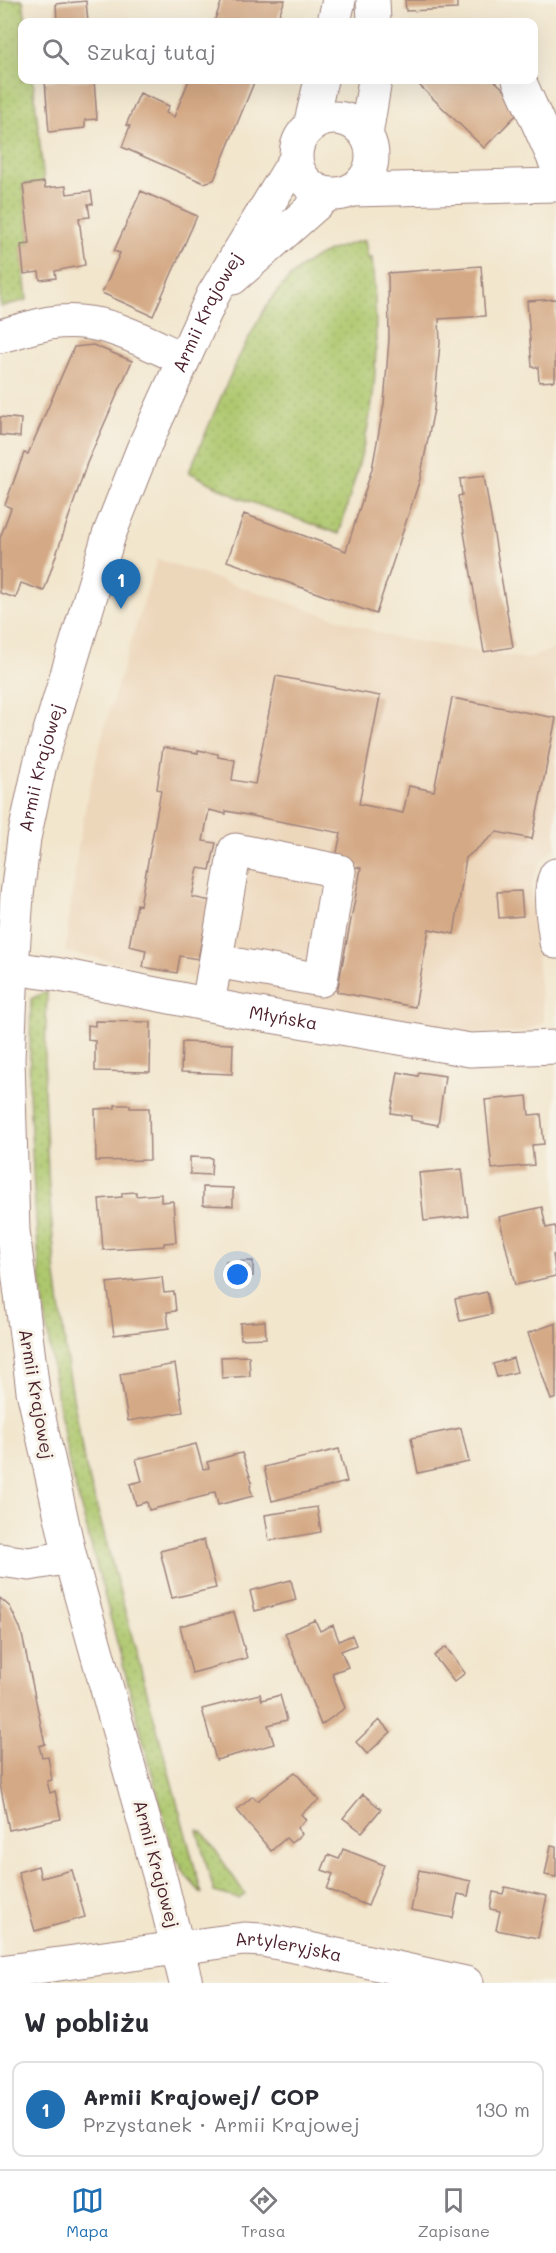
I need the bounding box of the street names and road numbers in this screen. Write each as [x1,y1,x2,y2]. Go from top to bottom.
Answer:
street label: Armii Krajowej [166,247,247,376]
street label: Armii Krajowej [13,700,69,834]
street label: Młyńska [248,1000,319,1035]
street label: Armii Krajowej [14,1327,60,1461]
street label: Armii Krajowej [128,1797,186,1930]
street label: Artyleryjska [233,1926,344,1967]

